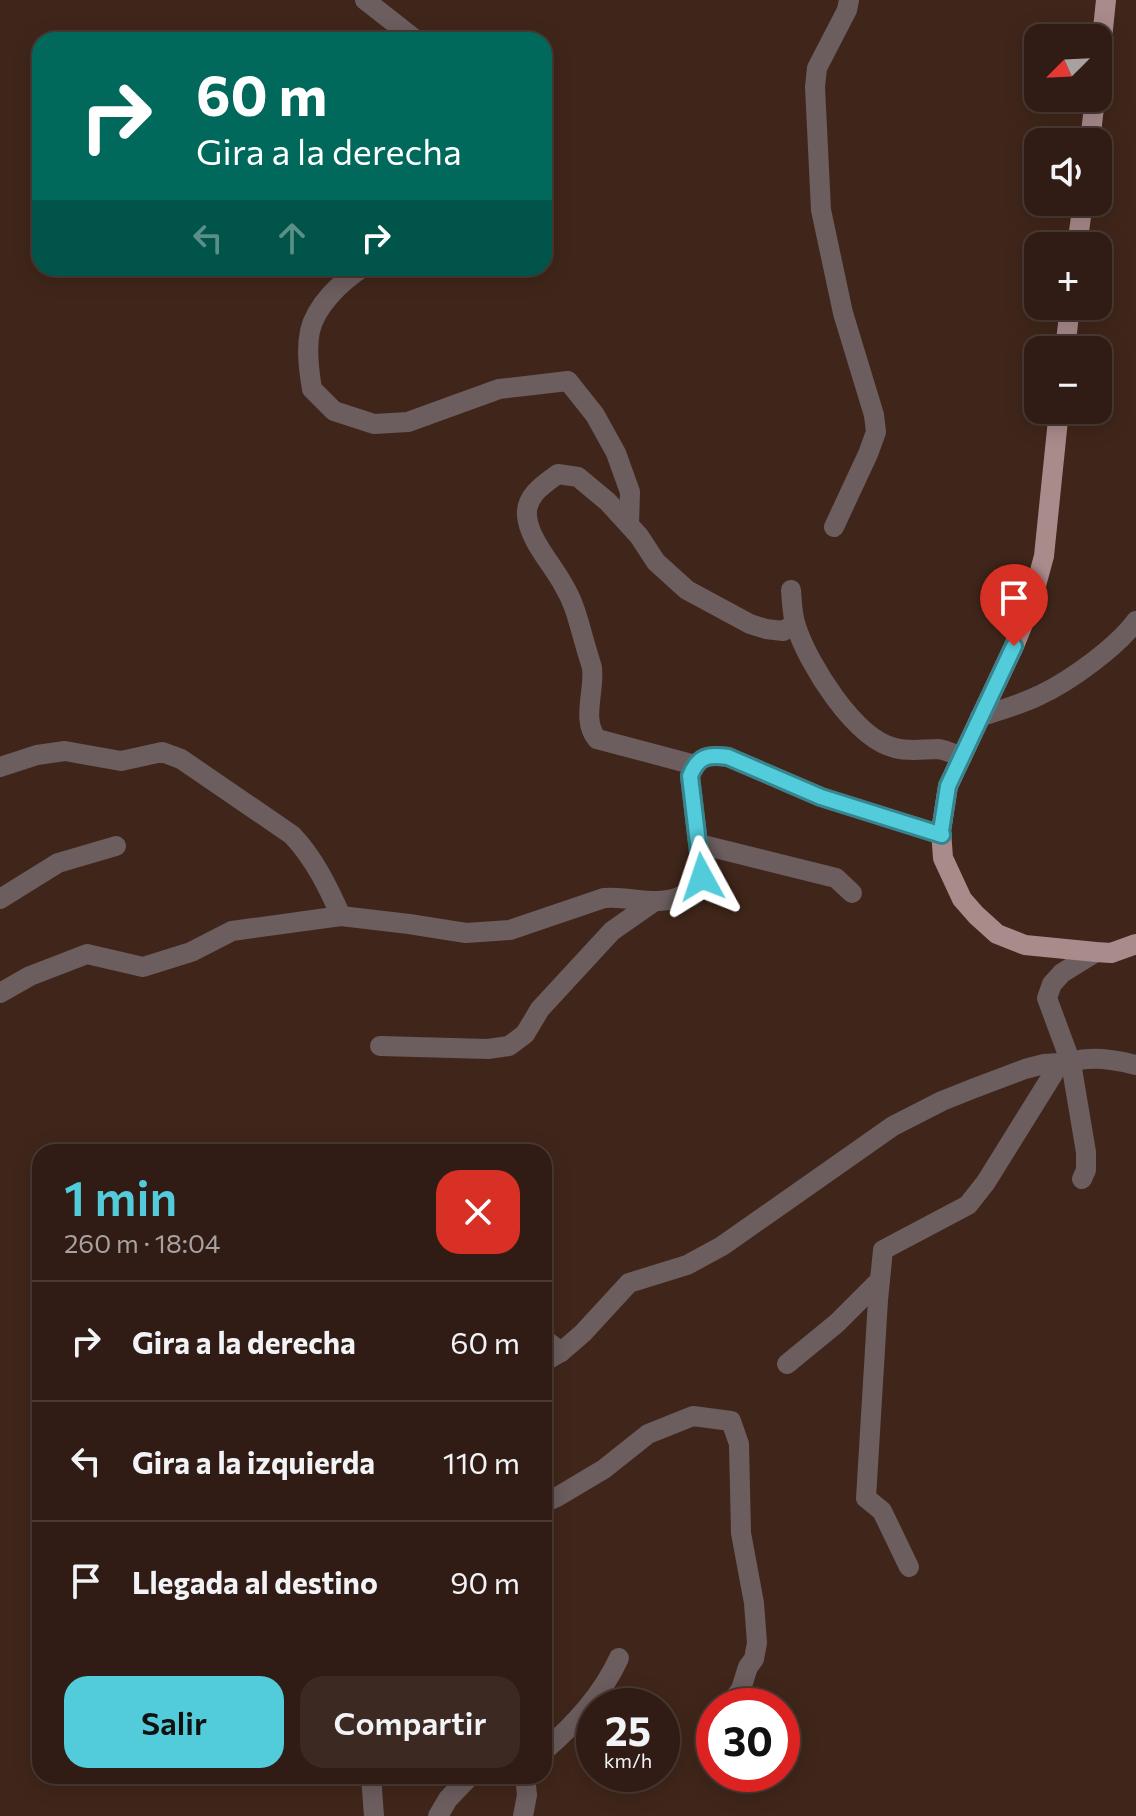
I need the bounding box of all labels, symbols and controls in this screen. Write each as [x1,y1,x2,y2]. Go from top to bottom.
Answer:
north arrow [1024,24,1112,112]
map controls [1024,24,1112,424]
text: 60 m [196,59,327,128]
icon: right [64,64,168,168]
text: Gira a la derecha [196,128,462,172]
button: sound [1024,128,1112,216]
icon: left [186,216,230,260]
icon: ahead [270,216,314,260]
icon: right [354,216,398,260]
button: + [1024,232,1112,320]
button: − [1024,336,1112,424]
pin [980,564,1048,646]
icon: arrive [992,576,1036,620]
position arrow [660,835,744,919]
text: 1 min [64,1167,177,1226]
button: close [436,1170,520,1254]
text: 260 m · 18:04 [64,1227,220,1258]
icon: right [64,1319,108,1363]
text: Gira a la derecha [132,1323,356,1360]
text: 60 m [450,1323,520,1360]
icon: left [64,1439,108,1483]
text: Gira a la izquierda [132,1443,375,1480]
text: 110 m [443,1443,520,1480]
icon: arrive [64,1559,108,1603]
text: Llegada al destino [132,1563,378,1600]
text: 90 m [450,1563,520,1600]
button: Salir [64,1676,284,1768]
button: Compartir [300,1676,520,1768]
speed limit sign: 30 [696,1688,800,1792]
text: 25 [605,1705,651,1754]
text: km/h [604,1748,652,1772]

